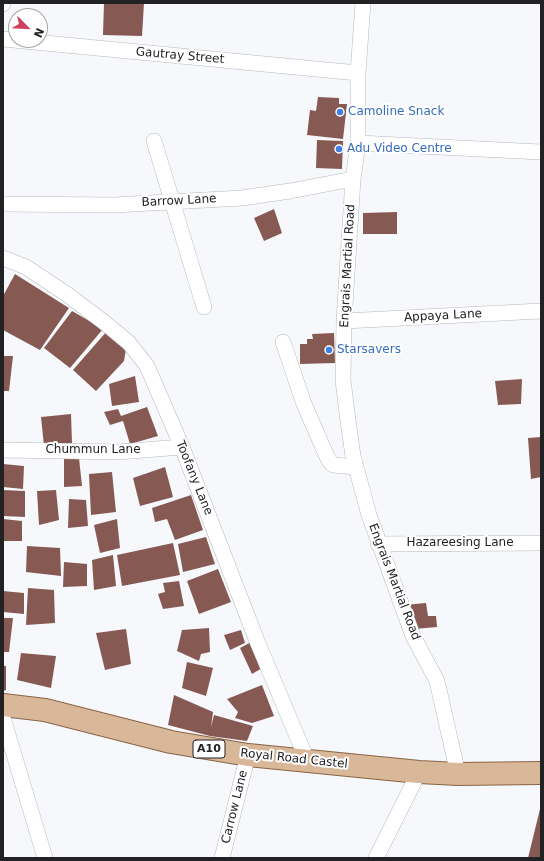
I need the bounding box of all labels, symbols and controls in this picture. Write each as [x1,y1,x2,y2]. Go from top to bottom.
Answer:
north arrow [8,8,48,48]
text: N [31,26,46,40]
street label: Gautray Street [135,45,225,67]
place label: Camoline Snack [348,105,444,119]
marker: Camoline Snack [335,107,345,117]
place label: Adu Video Centre [347,142,452,156]
marker: Adu Video Centre [334,144,344,154]
street label: Barrow Lane [141,192,217,210]
street label: Engrais Martial Road [338,204,358,328]
street label: Appaya Lane [404,307,482,325]
place label: Starsavers [337,343,401,357]
marker: Starsavers [324,345,334,355]
street label: Toofany Lane [173,439,215,517]
street label: Chummun Lane [45,443,141,457]
street label: Engrais Martial Road [365,522,423,642]
street label: Hazareesing Lane [406,536,514,550]
road number: A10 [193,740,225,758]
street label: Royal Road Castel [240,746,348,772]
street label: Carrow Lane [219,769,251,845]

